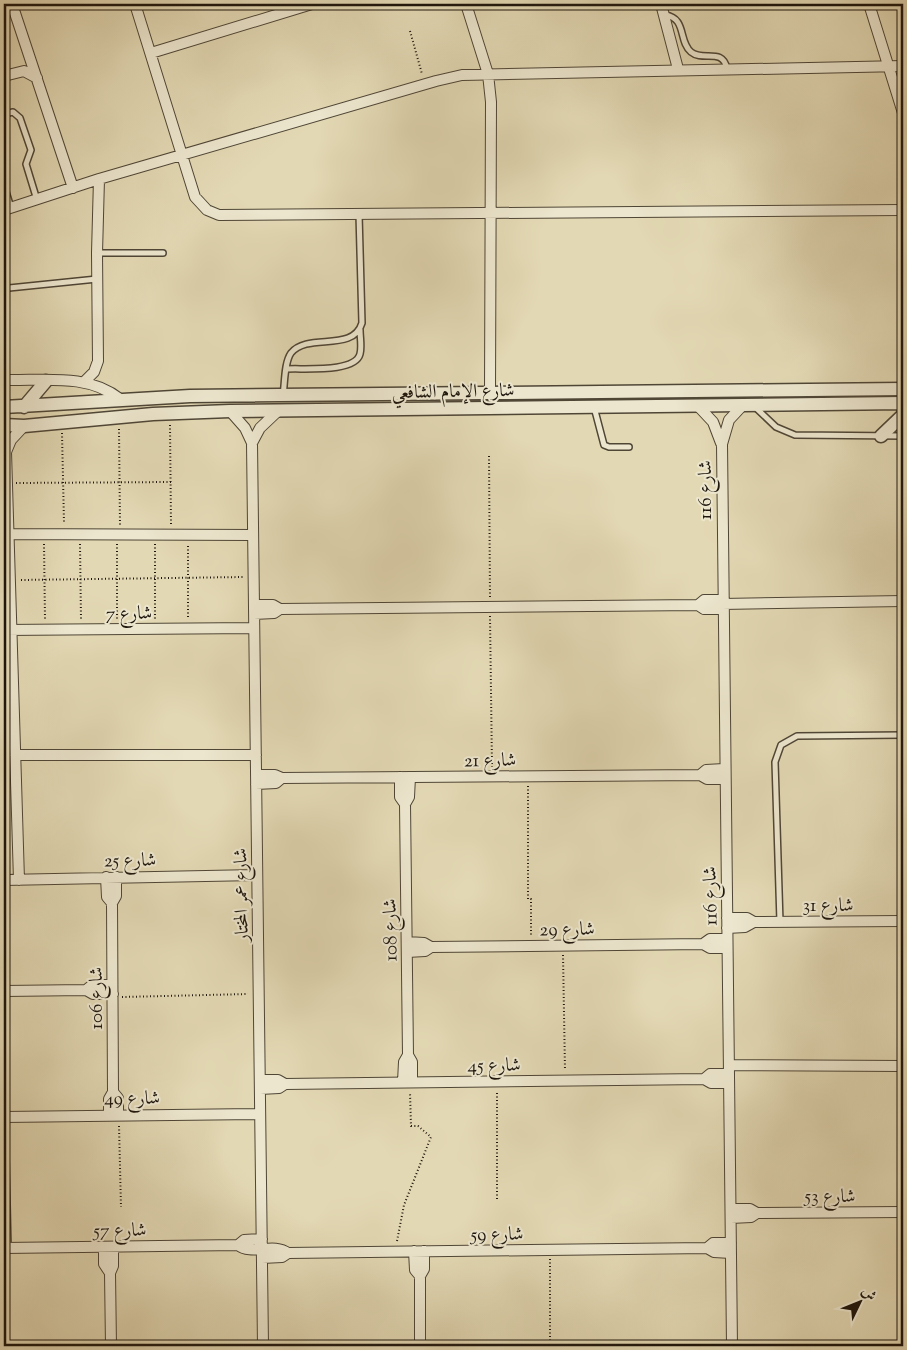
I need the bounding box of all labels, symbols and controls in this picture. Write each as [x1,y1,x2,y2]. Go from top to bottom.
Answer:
street label: شارع الإمام الشافعي [391,378,515,409]
street label: شارع 116 [693,460,720,520]
street label: شارع 7 [106,601,153,628]
street label: شارع 21 [464,748,516,775]
street label: شارع 25 [104,848,156,875]
street label: شارع عمر المختار [228,848,257,944]
street label: شارع 116 [697,866,726,926]
street label: شارع 31 [802,893,854,920]
street label: شارع 108 [377,898,406,962]
street label: شارع 29 [539,917,595,944]
street label: شارع 106 [84,967,111,1029]
street label: شارع 45 [467,1053,521,1080]
street label: شارع 49 [104,1086,160,1113]
street label: شارع 53 [803,1184,856,1211]
street label: شارع 57 [92,1218,147,1245]
street label: شارع 59 [469,1222,524,1249]
north arrow [834,1278,884,1328]
text: ش [856,1283,880,1306]

